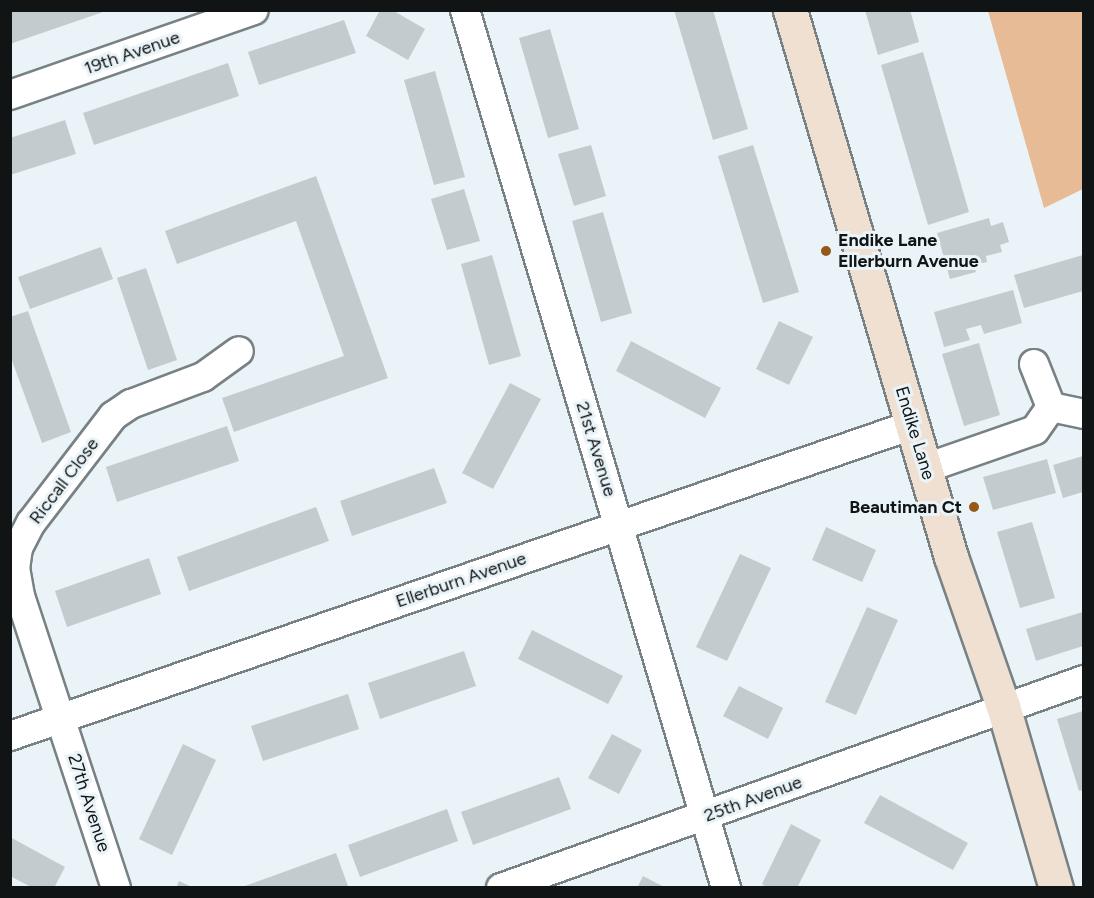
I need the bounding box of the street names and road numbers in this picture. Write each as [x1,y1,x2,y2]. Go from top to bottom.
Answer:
street label: 19th Avenue [81,27,183,79]
street label: Endike Lane [891,384,939,482]
street label: 21st Avenue [571,399,621,499]
street label: Riccall Close [25,434,103,528]
street label: Ellerburn Avenue [393,548,529,612]
street label: 27th Avenue [63,751,115,855]
street label: 25th Avenue [701,771,805,827]

